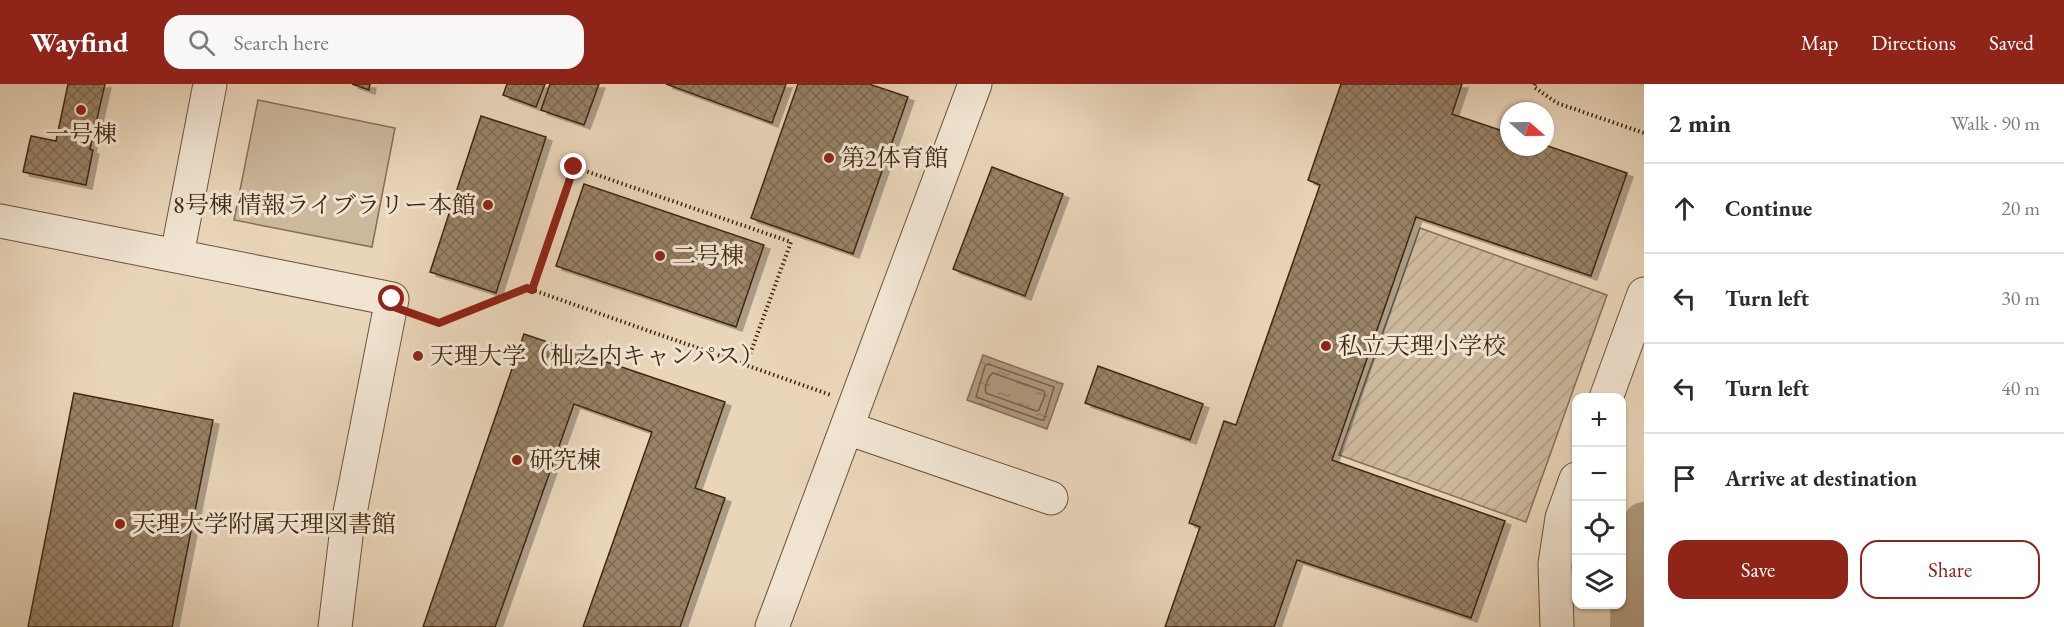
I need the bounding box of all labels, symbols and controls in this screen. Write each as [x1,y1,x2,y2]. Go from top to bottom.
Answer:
search box [164,15,584,69]
text: Wayfind [30,24,128,60]
icon: search [185,26,218,59]
text: Search here [233,28,329,57]
text: Map [1801,29,1838,56]
text: Directions [1871,29,1956,56]
text: Saved [1989,29,2034,56]
north arrow [1500,102,1554,156]
marker: 一号棟 [74,103,88,117]
text: 2 min [1668,106,1731,140]
text: Walk · 90 m [1951,110,2040,136]
place label: 一号棟 [45,118,117,149]
place label: 第2体育館 [841,142,949,173]
marker: 第2体育館 [822,151,836,165]
route end [560,153,586,179]
place label: 8号棟 情報ライブラリー本館 [173,189,476,220]
icon: ahead [1668,192,1701,225]
text: Continue [1725,194,1812,223]
text: 20 m [2001,195,2040,221]
marker: 8号棟 情報ライブラリー本館 [481,198,495,212]
place label: 二号棟 [672,240,744,271]
marker: 二号棟 [653,249,667,263]
icon: left [1668,282,1701,315]
text: Turn left [1725,284,1809,313]
route start [378,285,404,311]
text: 30 m [2001,285,2040,311]
place label: 私立天理小学校 [1338,330,1506,361]
marker: 私立天理小学校 [1319,339,1333,353]
place label: 天理大学（杣之内キャンパス） [430,340,764,371]
marker: 天理大学（杣之内キャンパス） [411,349,425,363]
icon: left [1668,372,1701,405]
text: Turn left [1725,374,1809,403]
text: 40 m [2001,375,2040,401]
map controls [1572,393,1626,609]
button: + [1572,393,1626,447]
place label: 研究棟 [529,444,601,475]
button: − [1572,447,1626,501]
marker: 研究棟 [510,453,524,467]
icon: arrive [1668,462,1701,495]
text: Arrive at destination [1725,464,1917,493]
button: locate [1572,501,1626,555]
place label: 天理大学附属天理図書館 [132,508,396,539]
marker: 天理大学附属天理図書館 [113,517,127,531]
button: Save [1668,540,1848,599]
button: Share [1860,540,2040,599]
button: layers [1572,555,1626,609]

